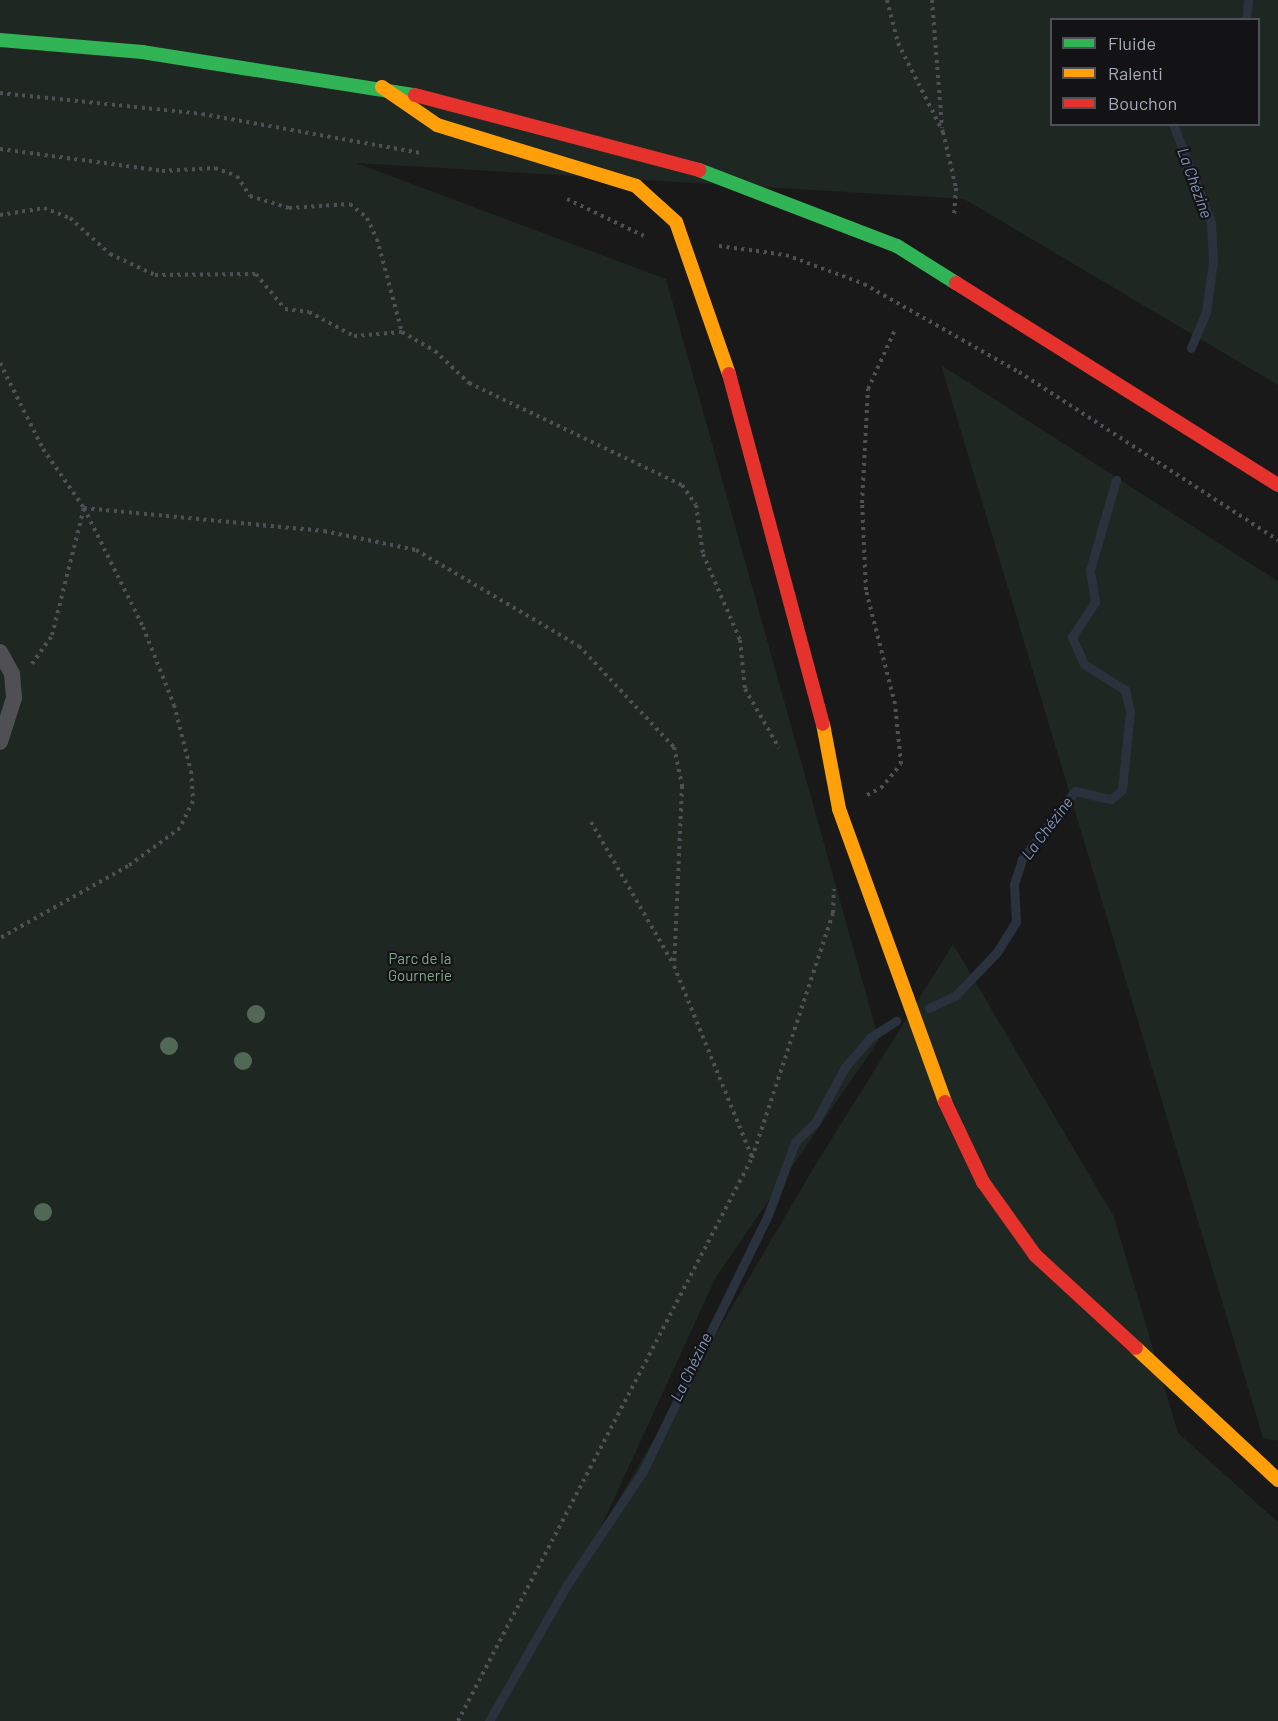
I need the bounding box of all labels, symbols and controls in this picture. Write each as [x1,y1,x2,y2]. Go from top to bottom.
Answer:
legend [1050,18,1260,126]
text: Fluide [1108,32,1156,54]
text: Ralenti [1108,62,1163,84]
text: Bouchon [1108,92,1177,114]
water label: La Chézine [1173,145,1217,221]
water label: La Chézine [1017,793,1077,863]
park label: Parc de la Gournerie [388,949,452,984]
water label: La Chézine [666,1330,716,1404]

